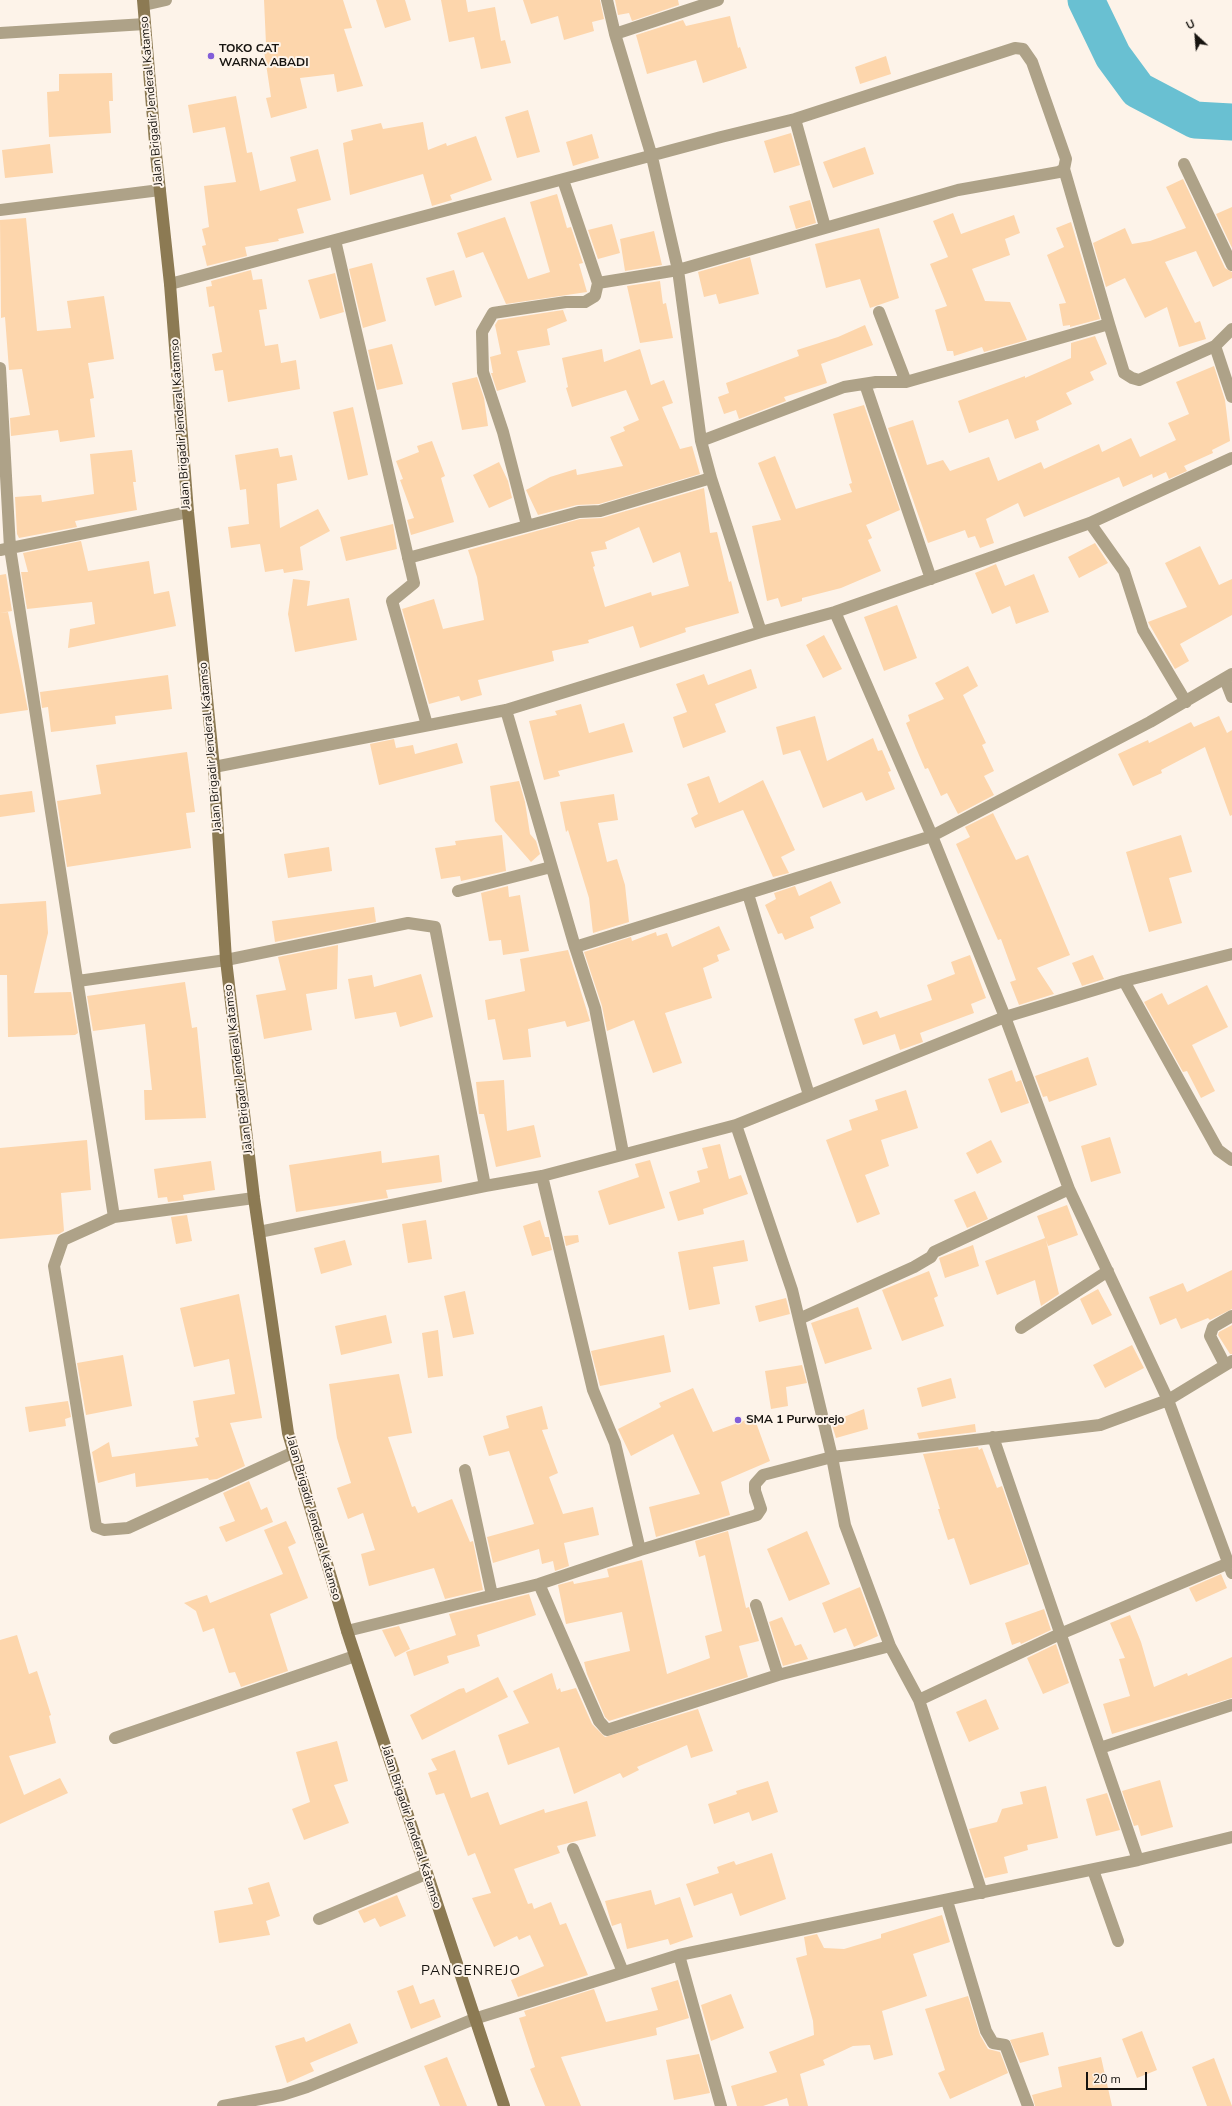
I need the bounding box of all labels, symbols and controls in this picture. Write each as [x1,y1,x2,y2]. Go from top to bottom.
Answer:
street label: Jalan Brigadir Jenderal Katamso [137,15,167,187]
north arrow [1176,16,1216,56]
text: U [1184,16,1197,33]
place label: TOKO CAT WARNA ABADI [219,42,309,70]
marker: TOKO CAT WARNA ABADI [206,51,216,61]
street label: Jalan Brigadir Jenderal Katamso [168,338,194,510]
street label: Jalan Brigadir Jenderal Katamso [196,661,226,833]
street label: Jalan Brigadir Jenderal Katamso [221,983,257,1155]
place label: SMA 1 Purworejo [746,1413,844,1427]
marker: SMA 1 Purworejo [733,1415,743,1425]
street label: Jalan Brigadir Jenderal Katamso [283,1434,343,1602]
street label: Jalan Brigadir Jenderal Katamso [378,1744,444,1910]
district label: PANGENREJO [421,1964,521,1980]
scale bar [1088,2064,1149,2090]
text: 20 m [1093,2071,1121,2087]

